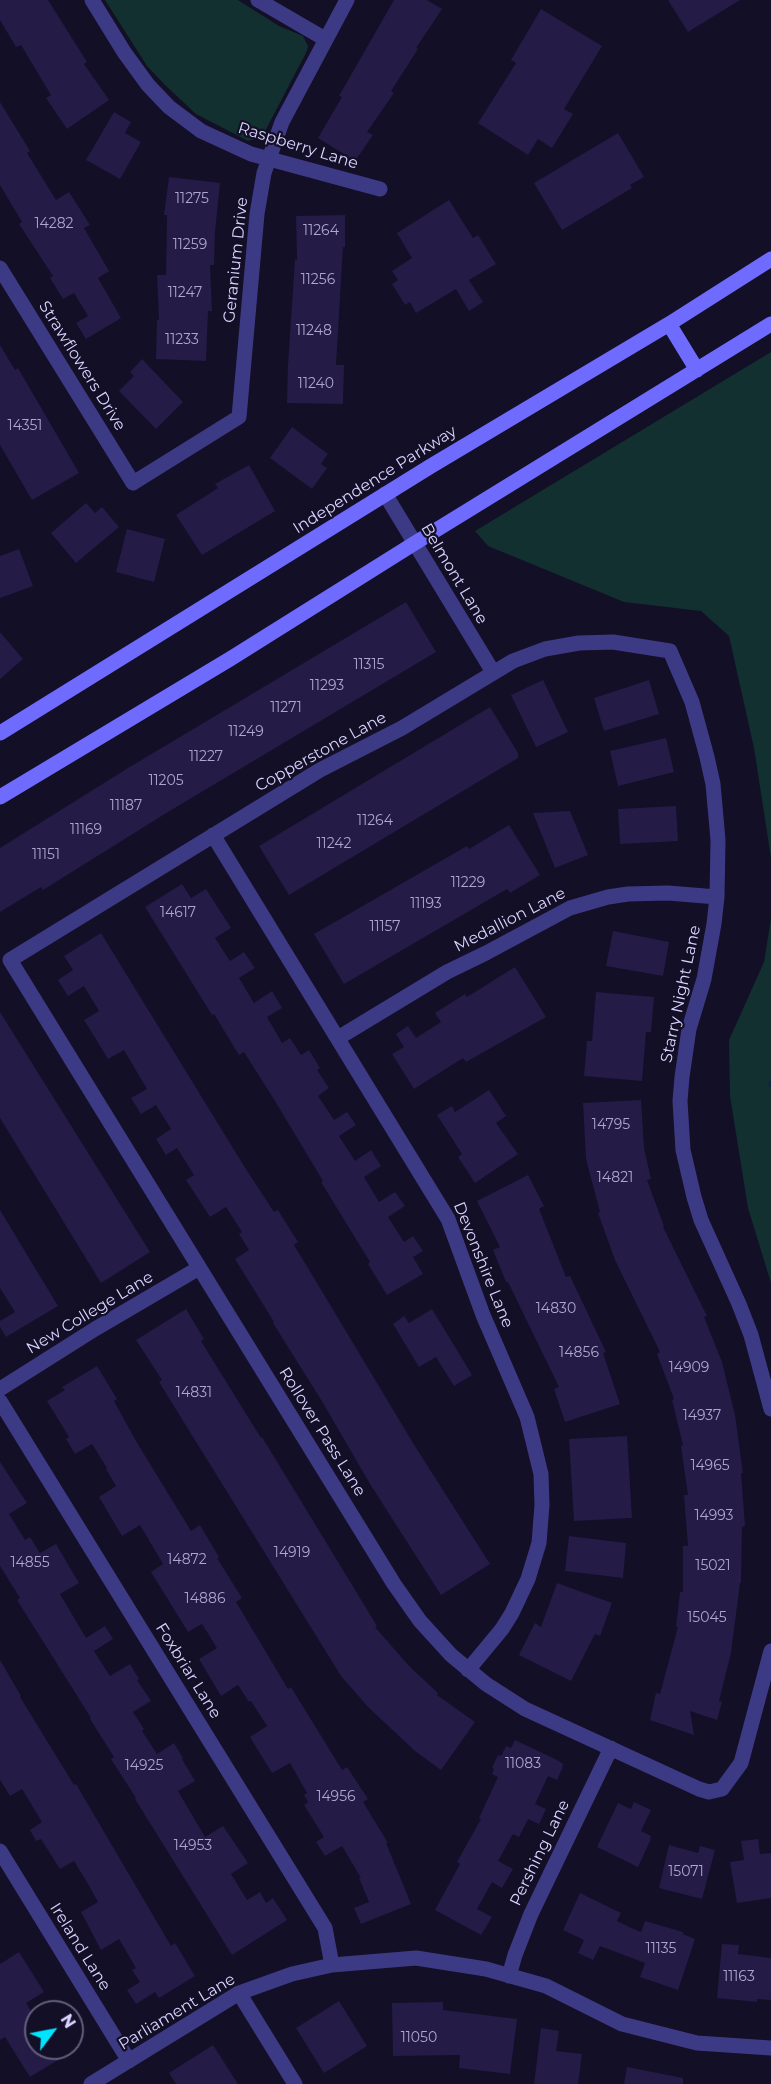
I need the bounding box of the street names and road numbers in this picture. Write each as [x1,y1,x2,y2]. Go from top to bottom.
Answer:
street label: Raspberry Lane [235,119,361,173]
street label: Geranium Drive [220,196,252,324]
street label: Strawflowers Drive [34,298,130,434]
street label: Independence Parkway [290,422,460,538]
street label: Belmont Lane [416,520,492,628]
street label: Copperstone Lane [252,708,390,796]
street label: Medallion Lane [451,884,569,956]
street label: Starry Night Lane [657,924,705,1064]
street label: Devonshire Lane [449,1199,517,1331]
street label: New College Lane [23,1268,157,1358]
street label: Rollover Pass Lane [275,1364,369,1500]
street label: Foxbriar Lane [151,1620,225,1722]
street label: Pershing Lane [506,1797,574,1909]
street label: Ireland Lane [45,1900,115,1994]
street label: Parliament Lane [115,1970,239,2054]

